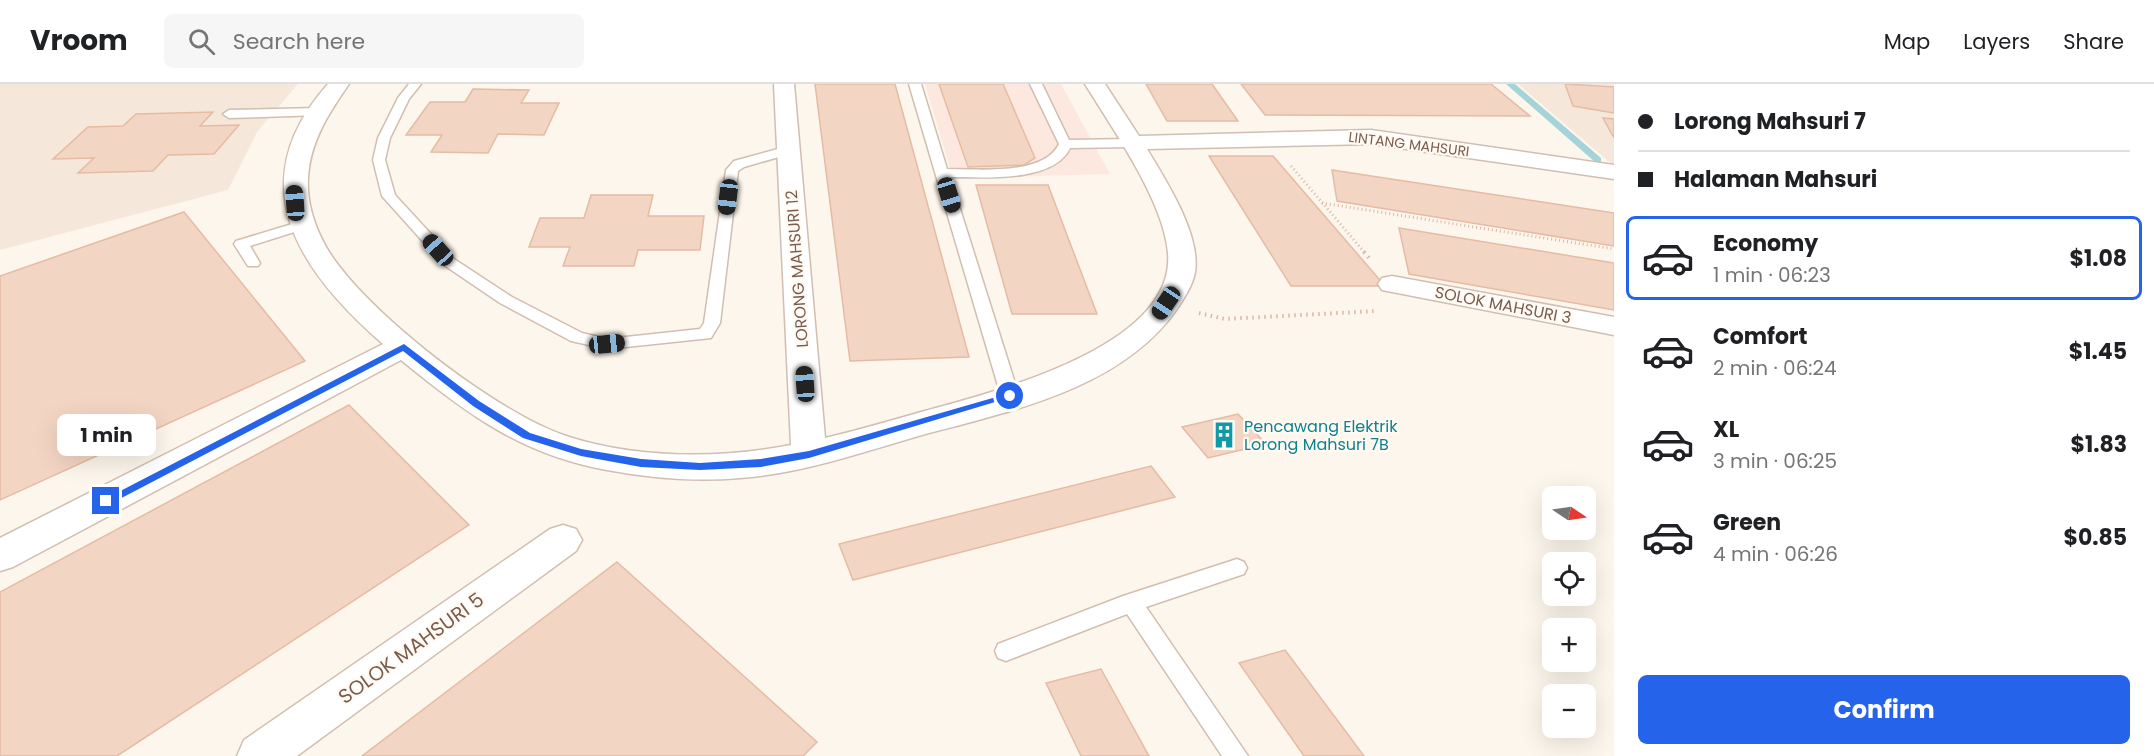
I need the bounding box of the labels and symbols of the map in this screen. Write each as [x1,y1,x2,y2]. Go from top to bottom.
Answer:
street label: LINTANG MAHSURI [1347,127,1471,161]
car [935,175,963,215]
car [717,178,739,216]
car [285,184,305,222]
street label: LORONG MAHSURI 12 [780,189,814,349]
car [419,231,457,269]
street label: SOLOK MAHSURI 3 [1433,280,1573,330]
car [1148,283,1184,323]
car [588,333,626,355]
car [795,365,815,403]
route start [996,382,1023,409]
callout: 1 min [57,414,156,456]
place label: Pencawang Elektrik Lorong Mahsuri 7B [1244,415,1398,456]
building icon: Pencawang Elektrik Lorong Mahsuri 7B [1209,420,1239,450]
north arrow [1542,486,1596,540]
route end [92,487,119,514]
street label: SOLOK MAHSURI 5 [332,586,490,710]

